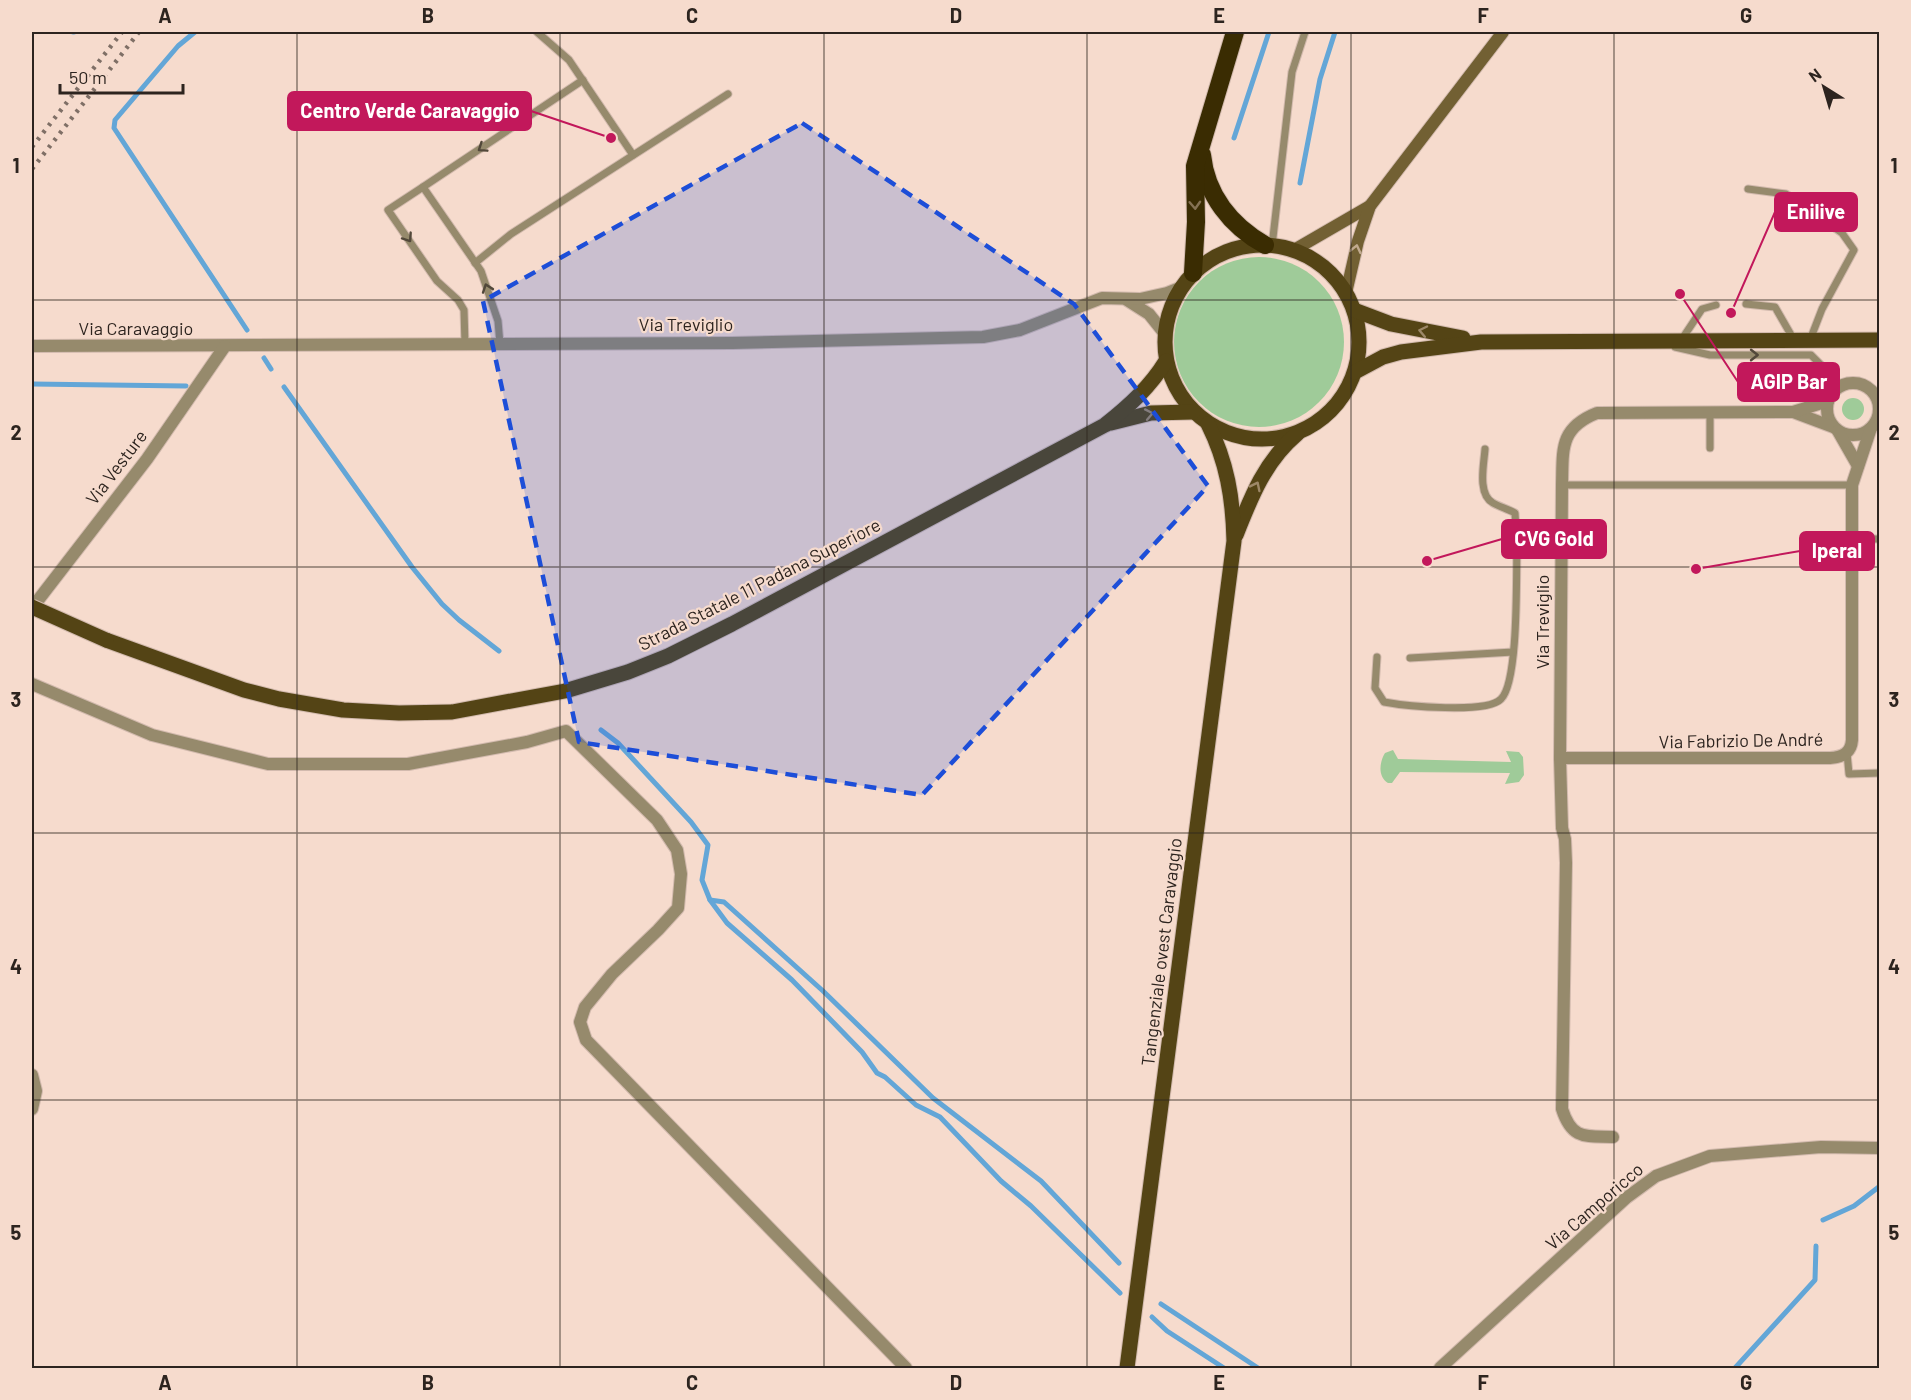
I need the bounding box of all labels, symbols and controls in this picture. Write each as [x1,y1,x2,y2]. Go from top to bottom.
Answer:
text: A [158,3,172,27]
text: B [422,3,434,27]
text: C [686,3,698,27]
text: D [950,3,962,27]
text: E [1213,3,1225,27]
text: F [1477,3,1489,27]
text: G [1740,3,1752,27]
scale bar [60,57,183,95]
north arrow [1794,57,1854,117]
text: N [1805,64,1825,85]
text: 50 m [69,66,107,88]
callout: Centro Verde Caravaggio [288,92,531,130]
text: Centro Verde Caravaggio [300,98,520,122]
one-way arrow [477,141,488,152]
text: 1 [12,153,20,177]
text: 1 [1890,153,1898,177]
callout: Enilive [1775,193,1857,231]
text: Enilive [1787,199,1845,223]
one-way arrow [1188,200,1201,209]
one-way arrow [401,232,412,243]
one-way arrow [1349,244,1362,254]
one-way arrow [481,283,494,294]
street label: Via Treviglio [639,313,733,335]
street label: Via Caravaggio [79,317,193,339]
one-way arrow [1418,325,1428,338]
one-way arrow [1750,349,1759,361]
callout: AGIP Bar [1738,363,1839,401]
text: AGIP Bar [1751,369,1828,393]
one-way arrow [1143,408,1153,421]
text: 2 [10,420,22,444]
text: 2 [1888,420,1900,444]
street label: Via Vesture [81,425,151,509]
one-way arrow [1249,482,1261,493]
street label: Strada Statale 11 Padana Superiore [634,513,884,655]
callout: CVG Gold [1502,520,1606,558]
text: CVG Gold [1514,526,1594,550]
callout: Iperal [1800,532,1874,570]
text: Iperal [1812,538,1862,562]
street label: Via Treviglio [1531,575,1553,669]
text: 3 [11,687,21,711]
text: 3 [1889,687,1899,711]
street label: Via Fabrizio De André [1659,728,1823,752]
street label: Tangenziale ovest Caravaggio [1136,837,1186,1067]
text: 4 [10,954,22,978]
text: 4 [1888,954,1900,978]
street label: Via Camporicco [1541,1158,1647,1254]
text: 5 [11,1220,22,1244]
text: 5 [1889,1220,1900,1244]
text: A [158,1370,172,1394]
text: B [422,1370,434,1394]
text: C [686,1370,698,1394]
text: D [950,1370,962,1394]
text: E [1213,1370,1225,1394]
text: F [1477,1370,1489,1394]
text: G [1740,1370,1752,1394]

